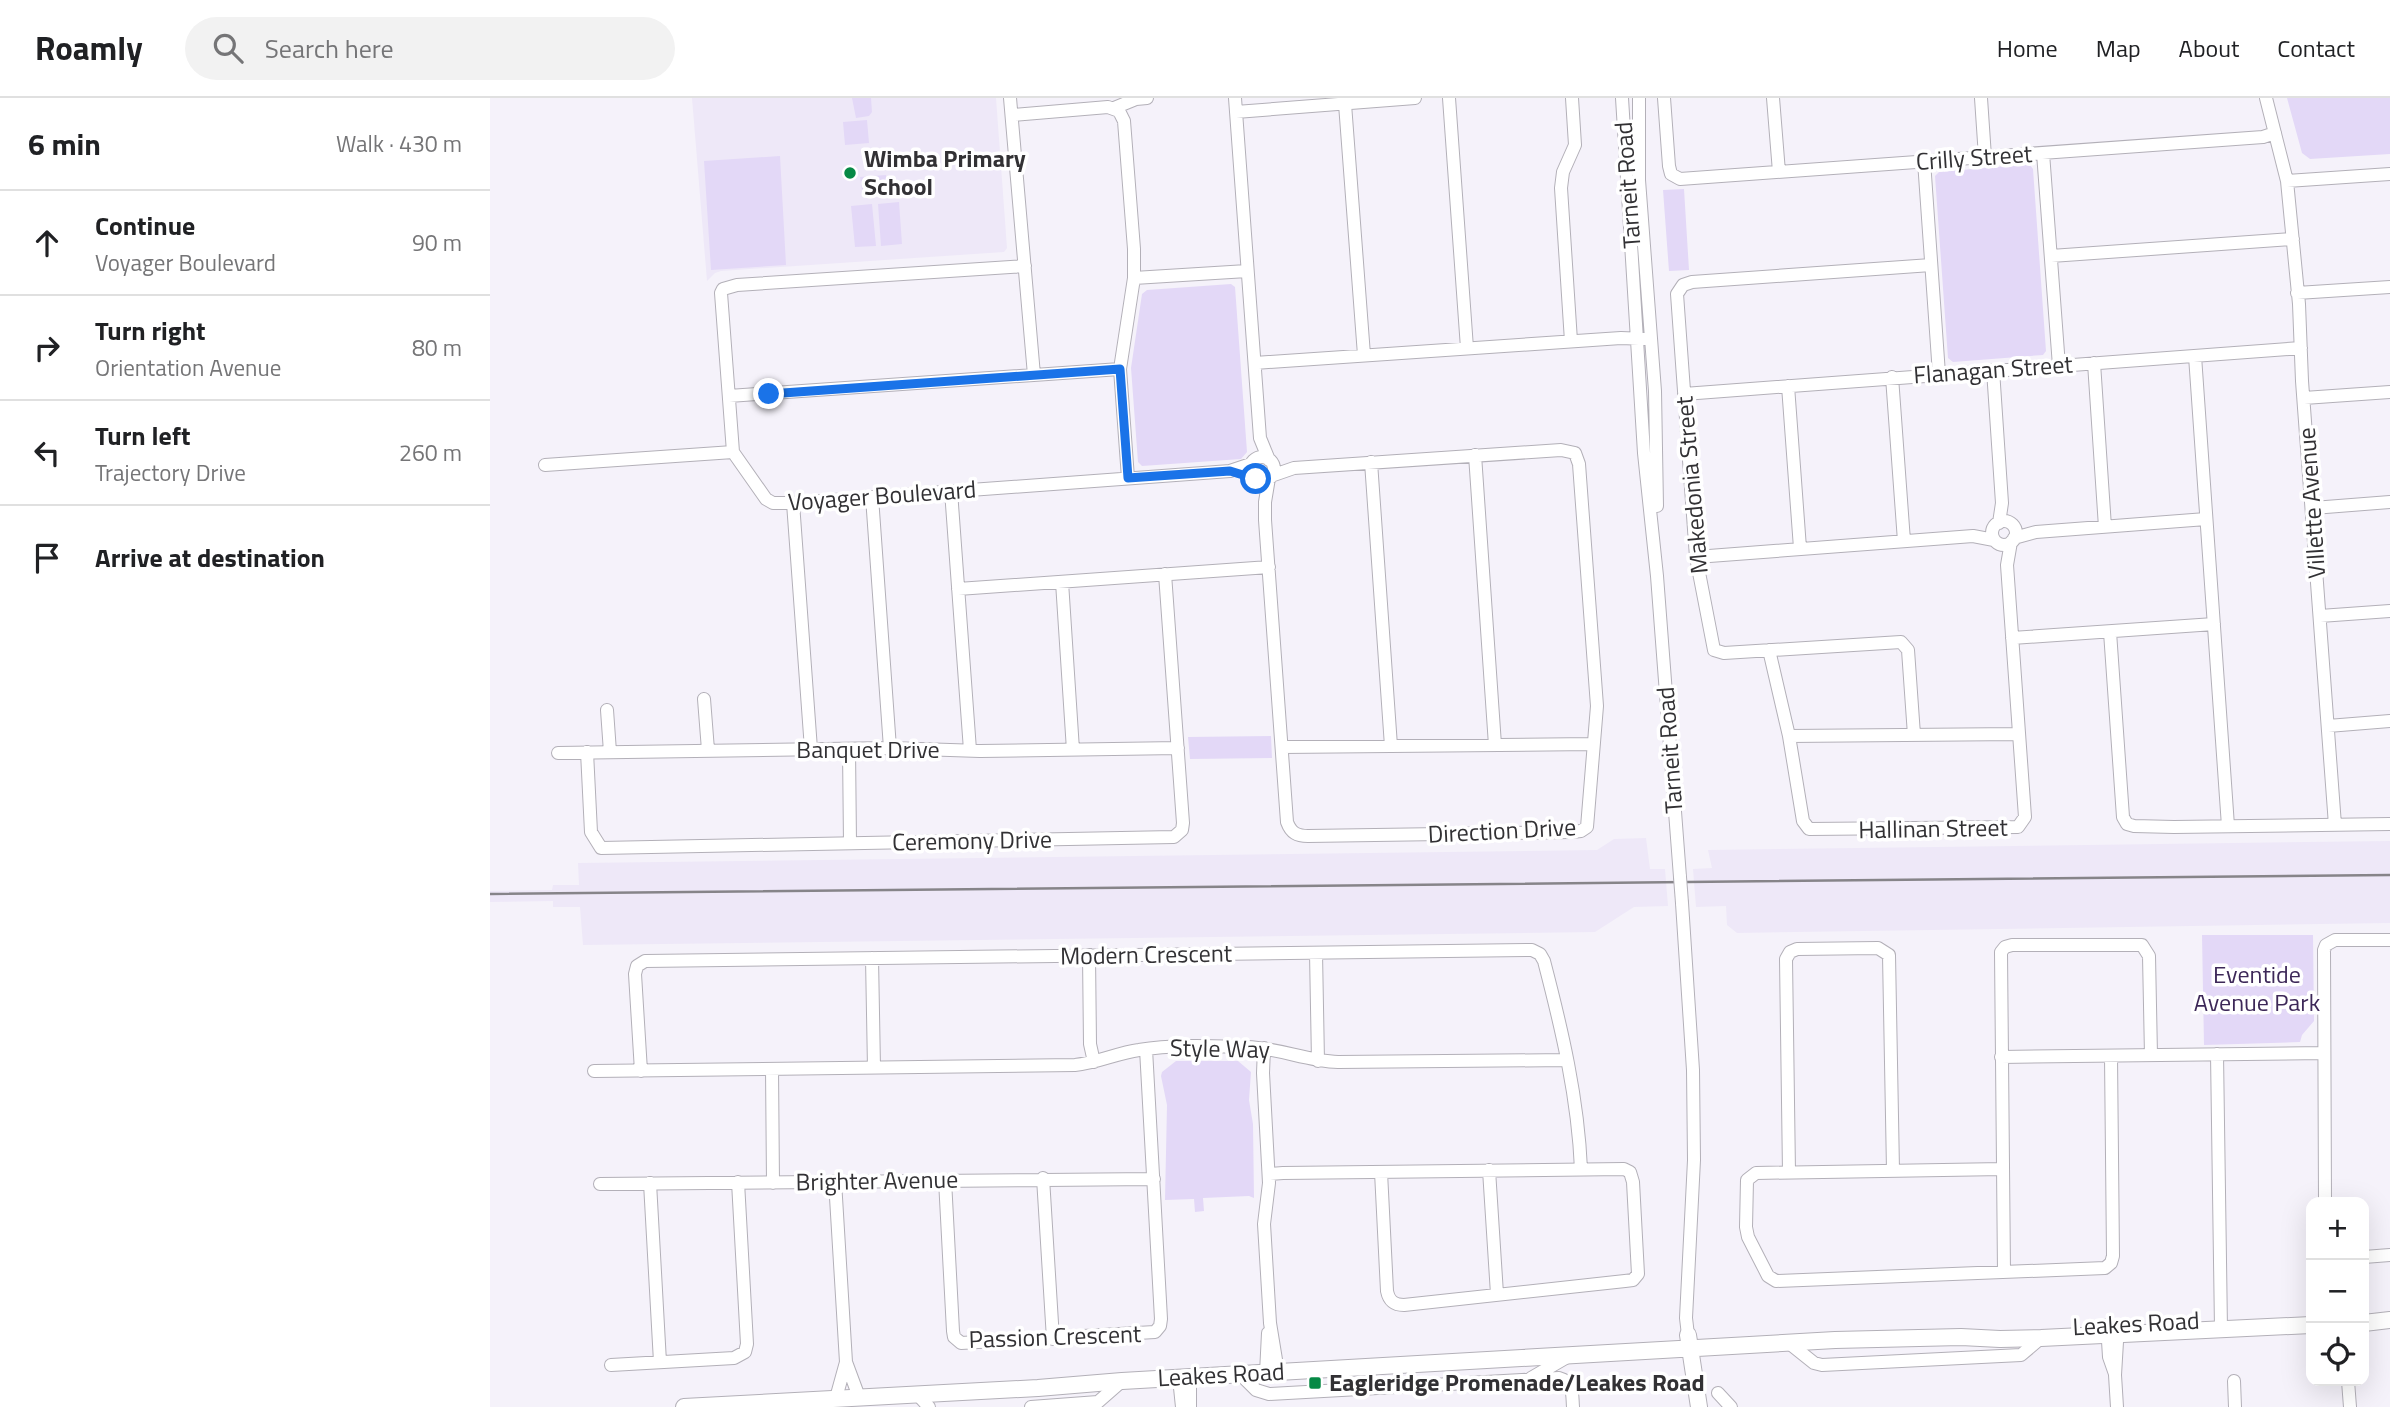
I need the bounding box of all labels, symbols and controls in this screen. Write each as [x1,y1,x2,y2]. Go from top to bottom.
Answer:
search box [185,17,675,80]
text: Roamly [35,23,143,73]
icon: search [209,29,247,67]
text: Search here [265,29,394,68]
text: Home [1997,30,2058,66]
text: Map [2096,30,2141,66]
text: About [2179,30,2239,66]
text: Contact [2277,30,2355,66]
text: 6 min [28,121,101,167]
street label: Tarneit Road [1605,121,1649,250]
text: Walk · 430 m [336,126,462,161]
street label: Crilly Street [1915,135,2034,179]
place label: Wimba Primary School [864,140,1026,204]
marker: Wimba Primary School [842,165,858,181]
text: Continue [95,206,195,245]
icon: ahead [28,224,66,262]
text: 90 m [412,225,462,260]
text: Voyager Boulevard [95,245,276,280]
text: Turn right [95,311,206,350]
icon: right [28,329,66,367]
text: 80 m [412,330,462,365]
street label: Flanagan Street [1912,345,2074,393]
text: Orientation Avenue [95,350,281,385]
route end [753,378,784,409]
street label: Makedonia Street [1665,394,1717,575]
text: Turn left [95,416,190,455]
street label: Villette Avenue [2288,426,2334,580]
icon: left [28,434,66,472]
text: 260 m [399,435,462,470]
text: Trajectory Drive [95,455,246,490]
route start [1240,463,1271,494]
street label: Voyager Boulevard [786,470,977,520]
text: Arrive at destination [95,538,325,577]
icon: arrive [28,539,66,577]
street label: Tarneit Road [1647,686,1691,815]
street label: Banquet Drive [796,731,940,767]
street label: Direction Drive [1427,808,1577,852]
street label: Hallinan Street [1858,809,2009,847]
street label: Ceremony Drive [892,821,1052,859]
street label: Modern Crescent [1060,934,1233,973]
park label: Eventide Avenue Park [2194,956,2321,1020]
street label: Style Way [1170,1029,1271,1067]
street label: Brighter Avenue [795,1161,959,1199]
map controls [2306,1197,2369,1386]
button: + [2306,1197,2369,1260]
button: − [2306,1260,2369,1323]
street label: Leakes Road [2071,1302,2200,1344]
street label: Passion Crescent [968,1315,1142,1357]
button: locate [2306,1323,2369,1386]
street label: Leakes Road [1156,1353,1285,1395]
place label: Eagleridge Promenade/Leakes Road [1329,1364,1705,1400]
marker: Eagleridge Promenade/Leakes Road [1307,1375,1323,1391]

